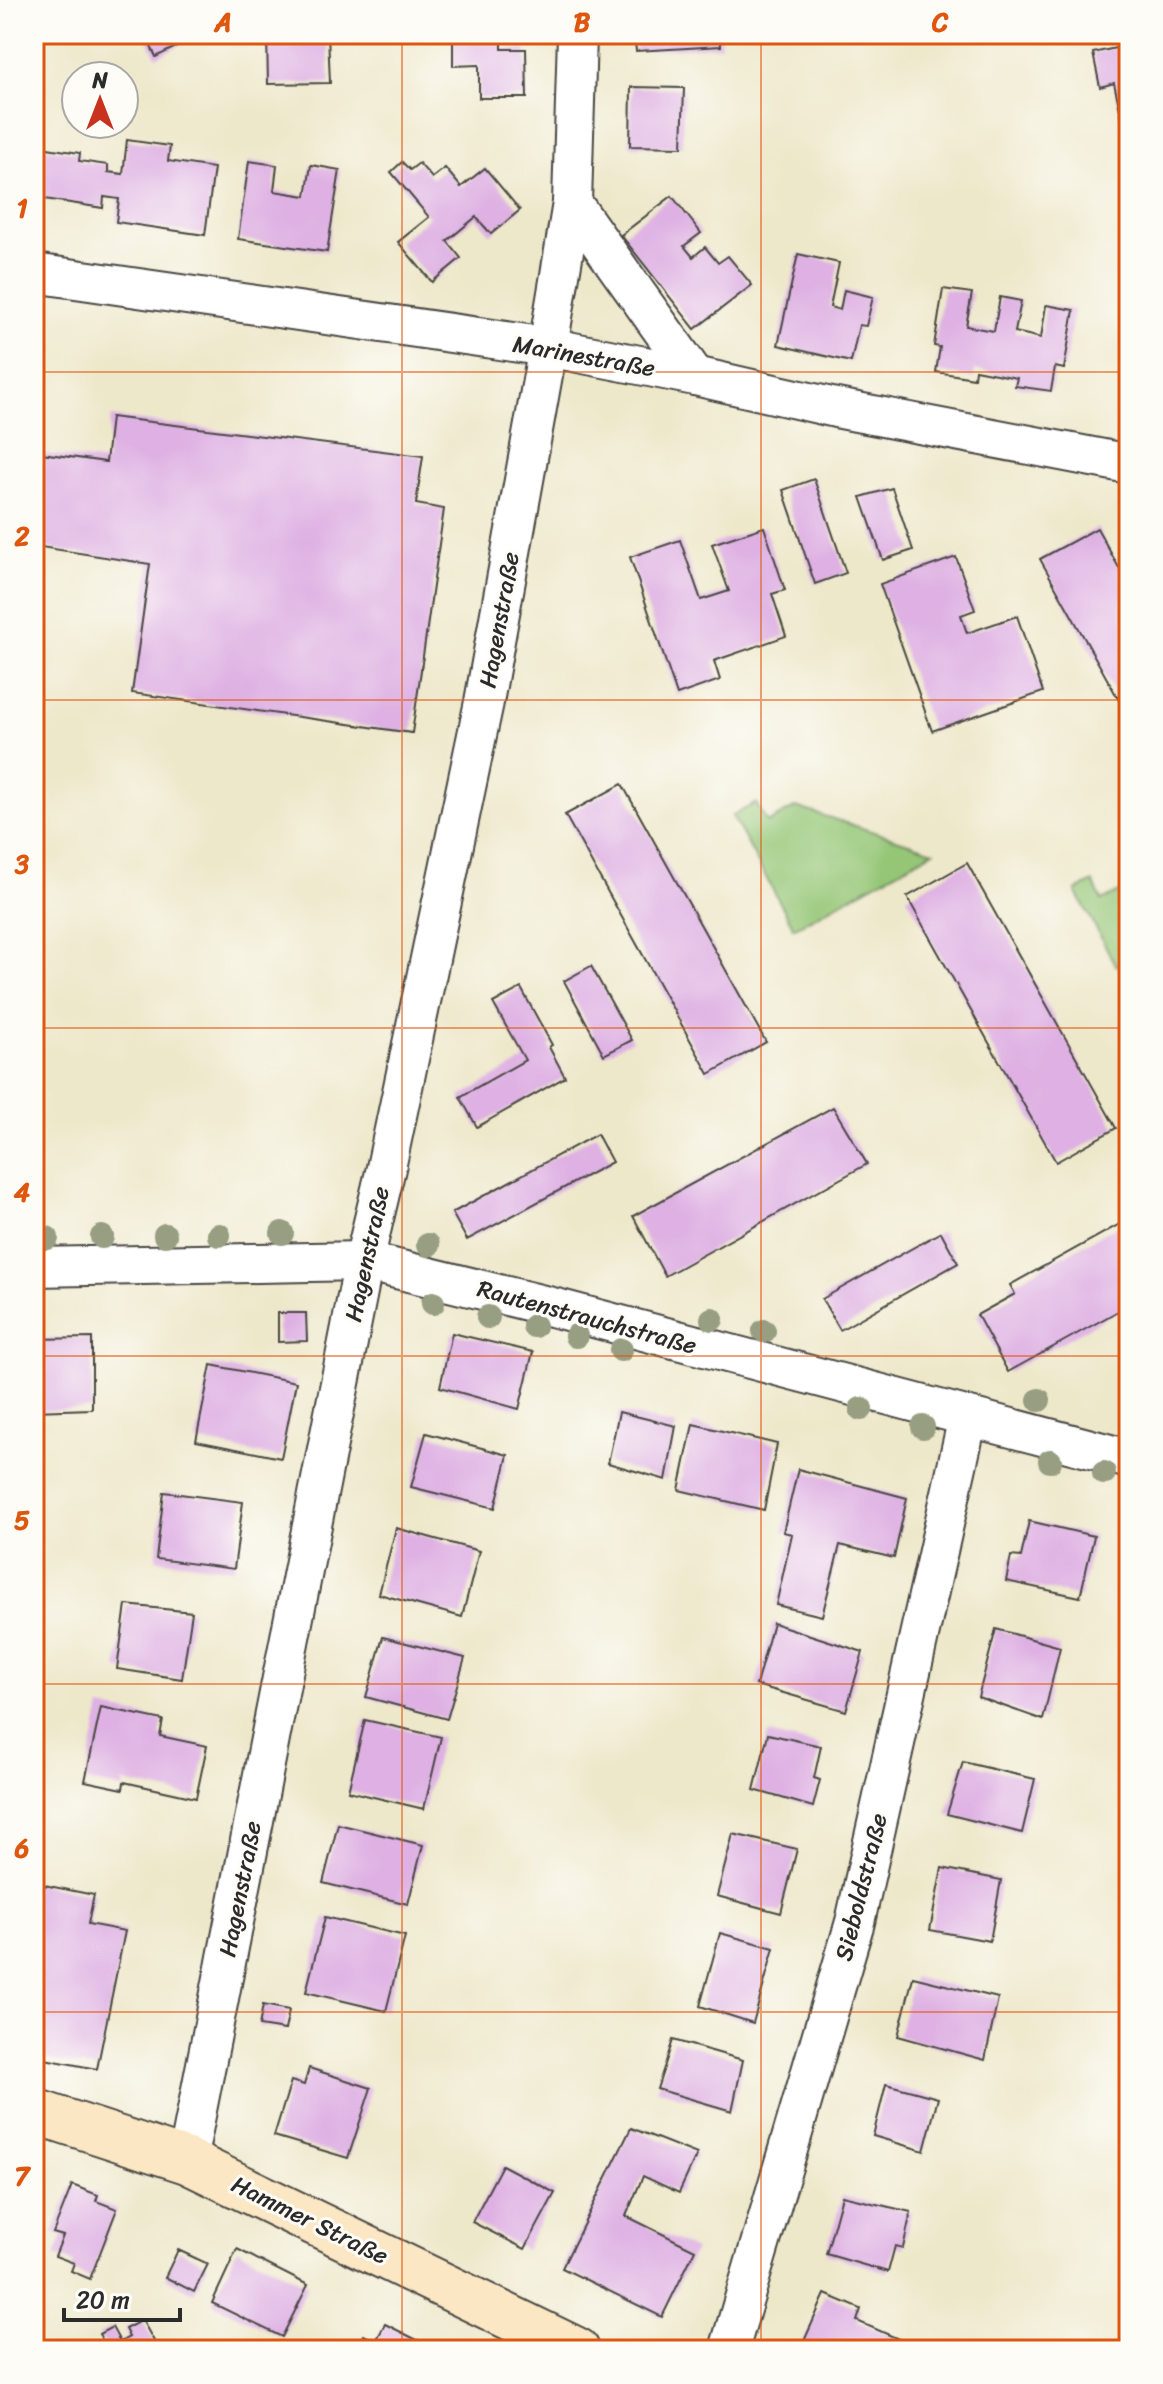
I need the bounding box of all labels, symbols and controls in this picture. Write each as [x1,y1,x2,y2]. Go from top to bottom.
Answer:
text: A [213,0,232,45]
text: B [574,0,591,45]
text: C [931,0,949,45]
north arrow [60,60,140,140]
text: N [91,61,108,100]
text: 1 [16,185,28,231]
street label: Marinestraße [510,323,658,389]
text: 2 [13,513,30,559]
street label: Hagenstraße [466,549,532,691]
text: 3 [14,841,30,887]
text: 4 [14,1169,30,1215]
street label: Hagenstraße [332,1182,402,1326]
street label: Rautenstrauchstraße [473,1268,701,1366]
text: 5 [14,1497,30,1543]
street label: Sieboldstraße [822,1809,900,1965]
street label: Hagenstraße [206,1817,274,1961]
text: 6 [14,1825,30,1871]
text: 7 [15,2153,32,2199]
street label: Hammer Straße [224,2164,396,2276]
scale bar [64,2272,180,2322]
text: 20 m [76,2279,130,2321]

